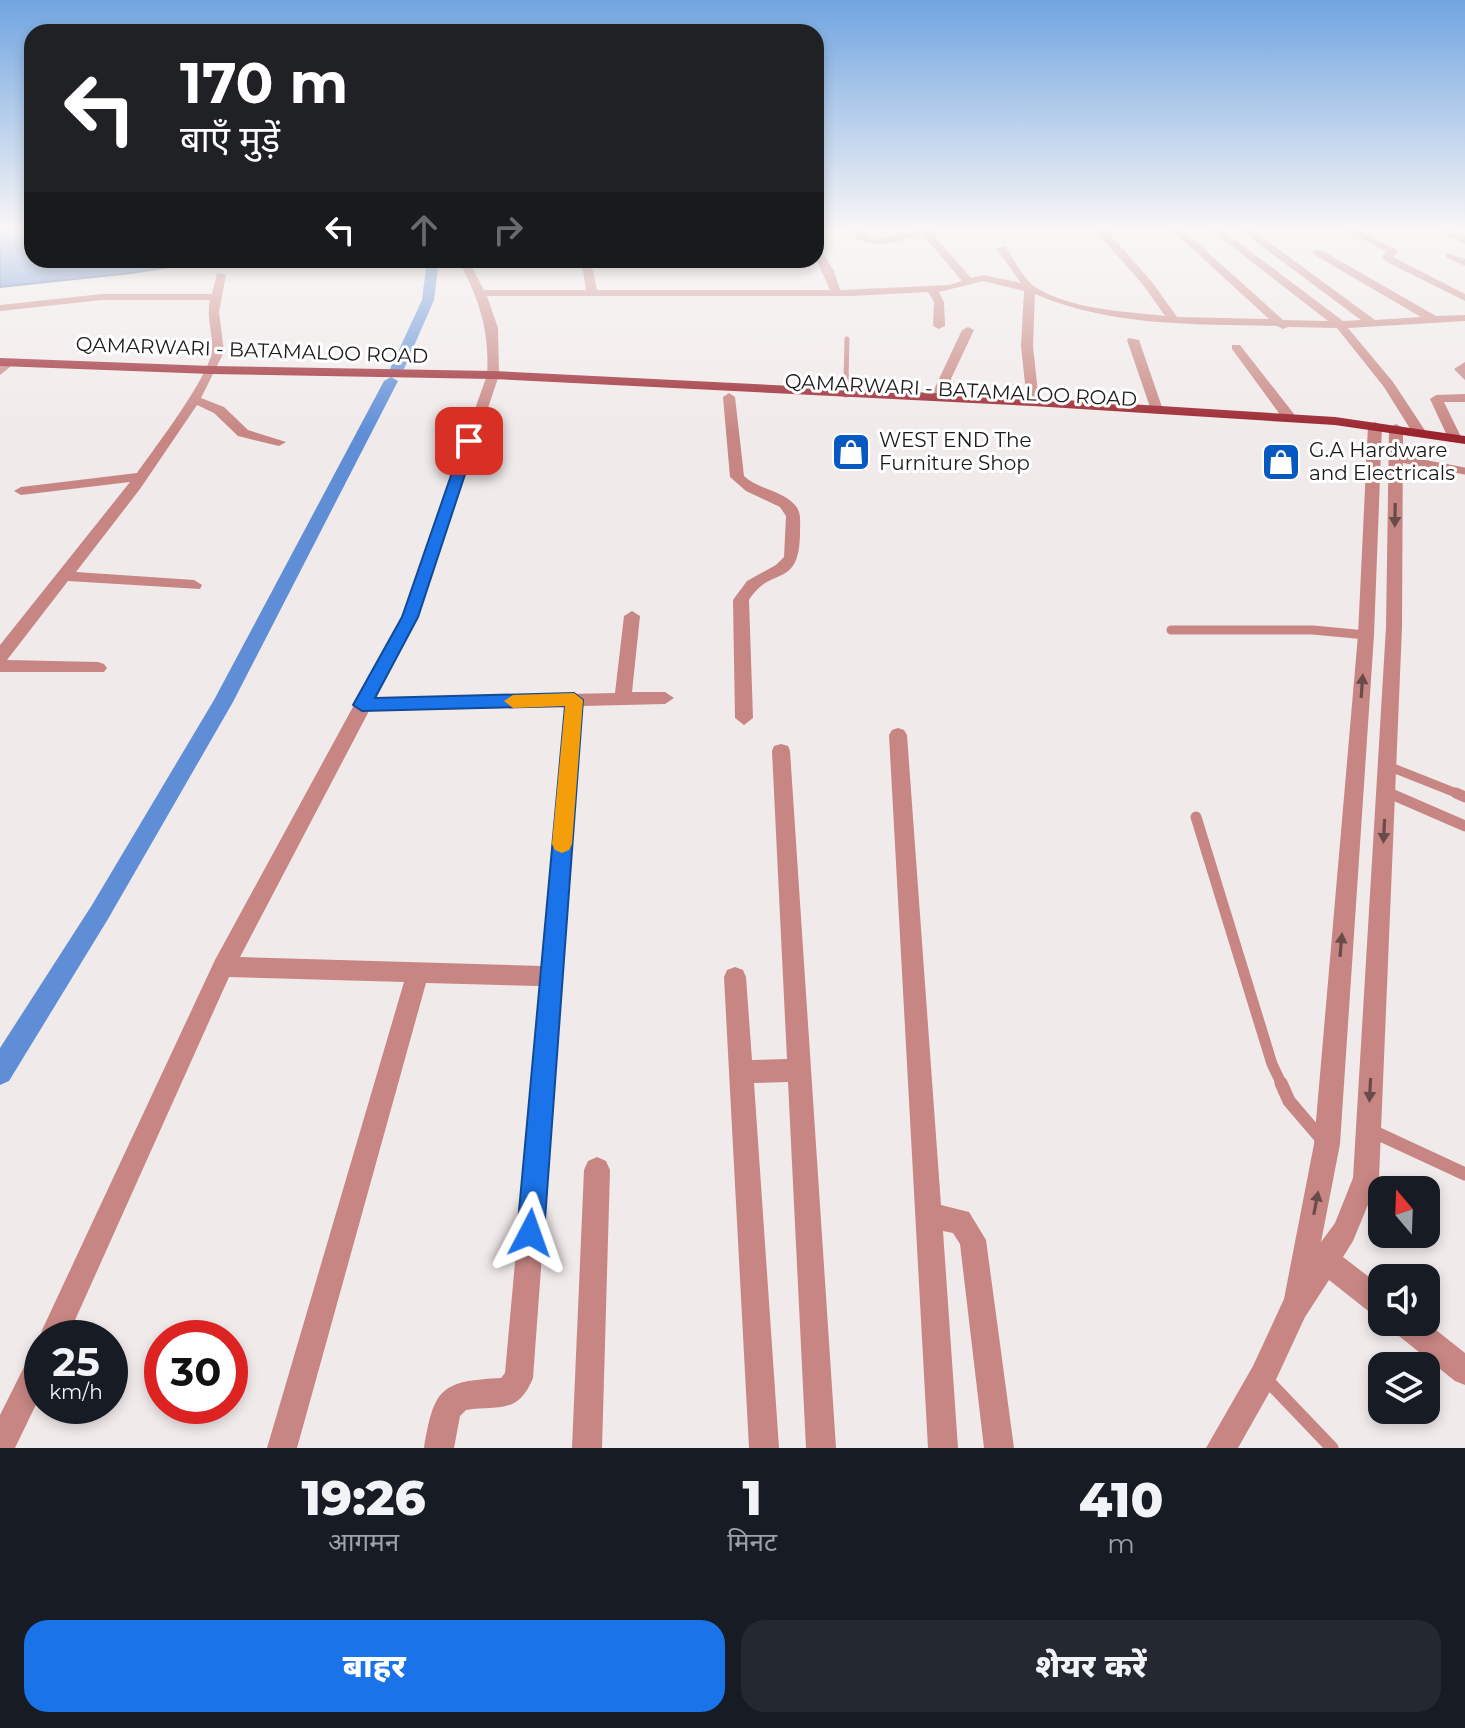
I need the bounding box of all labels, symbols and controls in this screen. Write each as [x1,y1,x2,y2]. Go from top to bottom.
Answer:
text: 170 m [180,49,348,117]
icon: left [48,56,152,160]
text: बाएँ मुड़ें [180,117,280,161]
icon: left [318,208,362,252]
icon: ahead [402,208,446,252]
icon: right [486,208,530,252]
street label: QAMARWARI - BATAMALOO ROAD [75,332,429,368]
street label: QAMARWARI - BATAMALOO ROAD [784,369,1138,411]
pin [435,407,503,475]
icon: arrive [447,419,491,463]
place label: WEST END The Furniture Shop [879,428,1032,475]
shop icon: WEST END The Furniture Shop [830,431,872,473]
place label: G.A Hardware and Electricals [1309,438,1455,485]
shop icon: G.A Hardware and Electricals [1260,441,1302,483]
one-way arrow [1389,503,1401,528]
one-way arrow [1356,673,1369,698]
one-way arrow [1378,819,1391,844]
one-way arrow [1335,932,1348,957]
one-way arrow [1364,1078,1377,1103]
north arrow [1368,1176,1440,1248]
map controls [1368,1176,1440,1424]
one-way arrow [1310,1190,1322,1215]
position arrow [488,1191,572,1275]
button: sound [1368,1264,1440,1336]
speed limit sign: 30 [144,1320,248,1424]
text: 25 [52,1337,100,1386]
button: layers [1368,1352,1440,1424]
text: km/h [49,1380,103,1404]
text: 19:26 [302,1469,426,1527]
text: 1 [742,1469,762,1527]
text: 410 [1079,1471,1163,1529]
text: आगमन [328,1526,399,1558]
text: मिनट [727,1526,777,1558]
text: m [1107,1528,1135,1560]
button: बाहर [24,1620,725,1712]
button: शेयर करें [741,1620,1441,1712]

